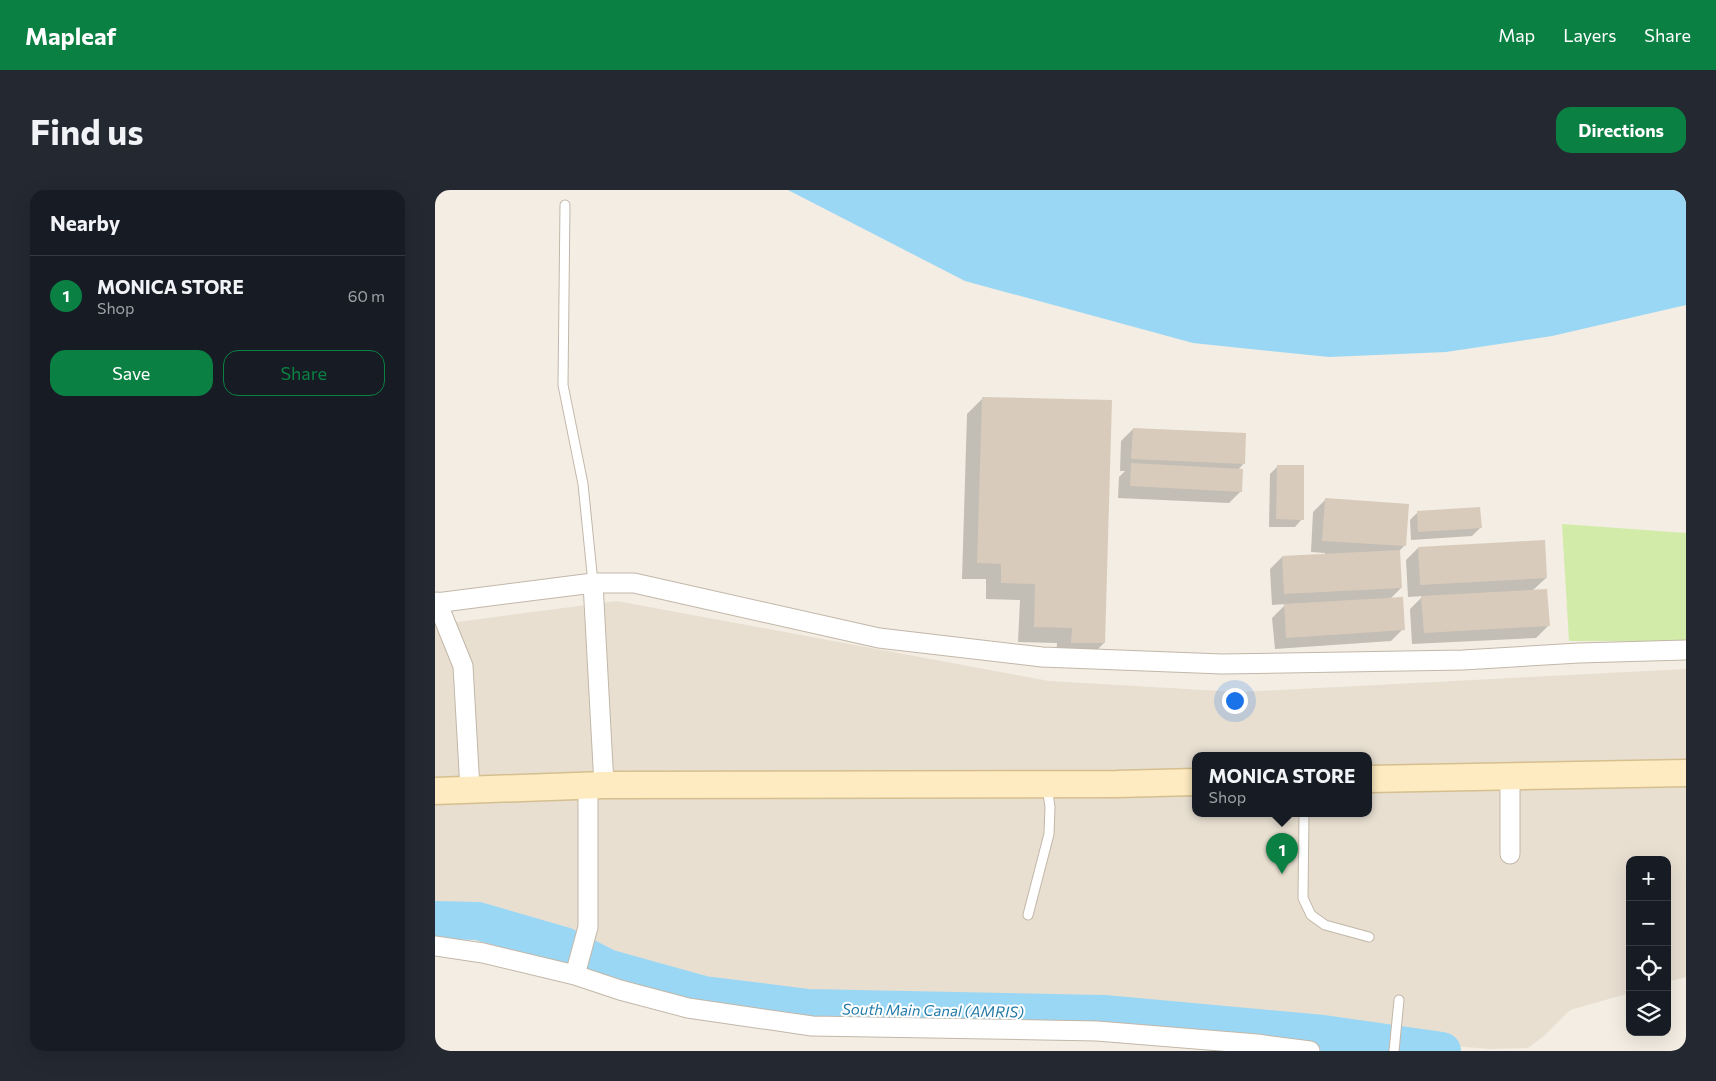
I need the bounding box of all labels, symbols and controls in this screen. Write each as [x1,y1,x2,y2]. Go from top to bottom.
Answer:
text: Mapleaf [25,21,116,50]
text: Map [1498,24,1535,46]
text: Layers [1563,24,1616,46]
text: Share [1644,24,1691,46]
button: Directions [1556,107,1686,153]
text: Find us [30,109,144,152]
text: Nearby [50,210,120,235]
text: MONICA STORE [97,275,244,298]
text: 1 [62,286,70,305]
text: 60 m [348,286,385,305]
text: Shop [97,298,135,317]
button: Save [50,350,213,396]
button: Share [223,350,385,396]
your location [1222,688,1248,714]
popup [1192,752,1372,817]
text: MONICA STORE [1209,764,1355,787]
text: Shop [1209,787,1246,806]
pin: 1 [1266,833,1298,874]
map controls [1626,856,1671,1036]
button: + [1626,856,1671,901]
button: − [1626,901,1671,946]
button: locate [1626,946,1671,991]
button: layers [1626,991,1671,1036]
water label: South Main Canal (AMRIS) [842,999,1024,1021]

